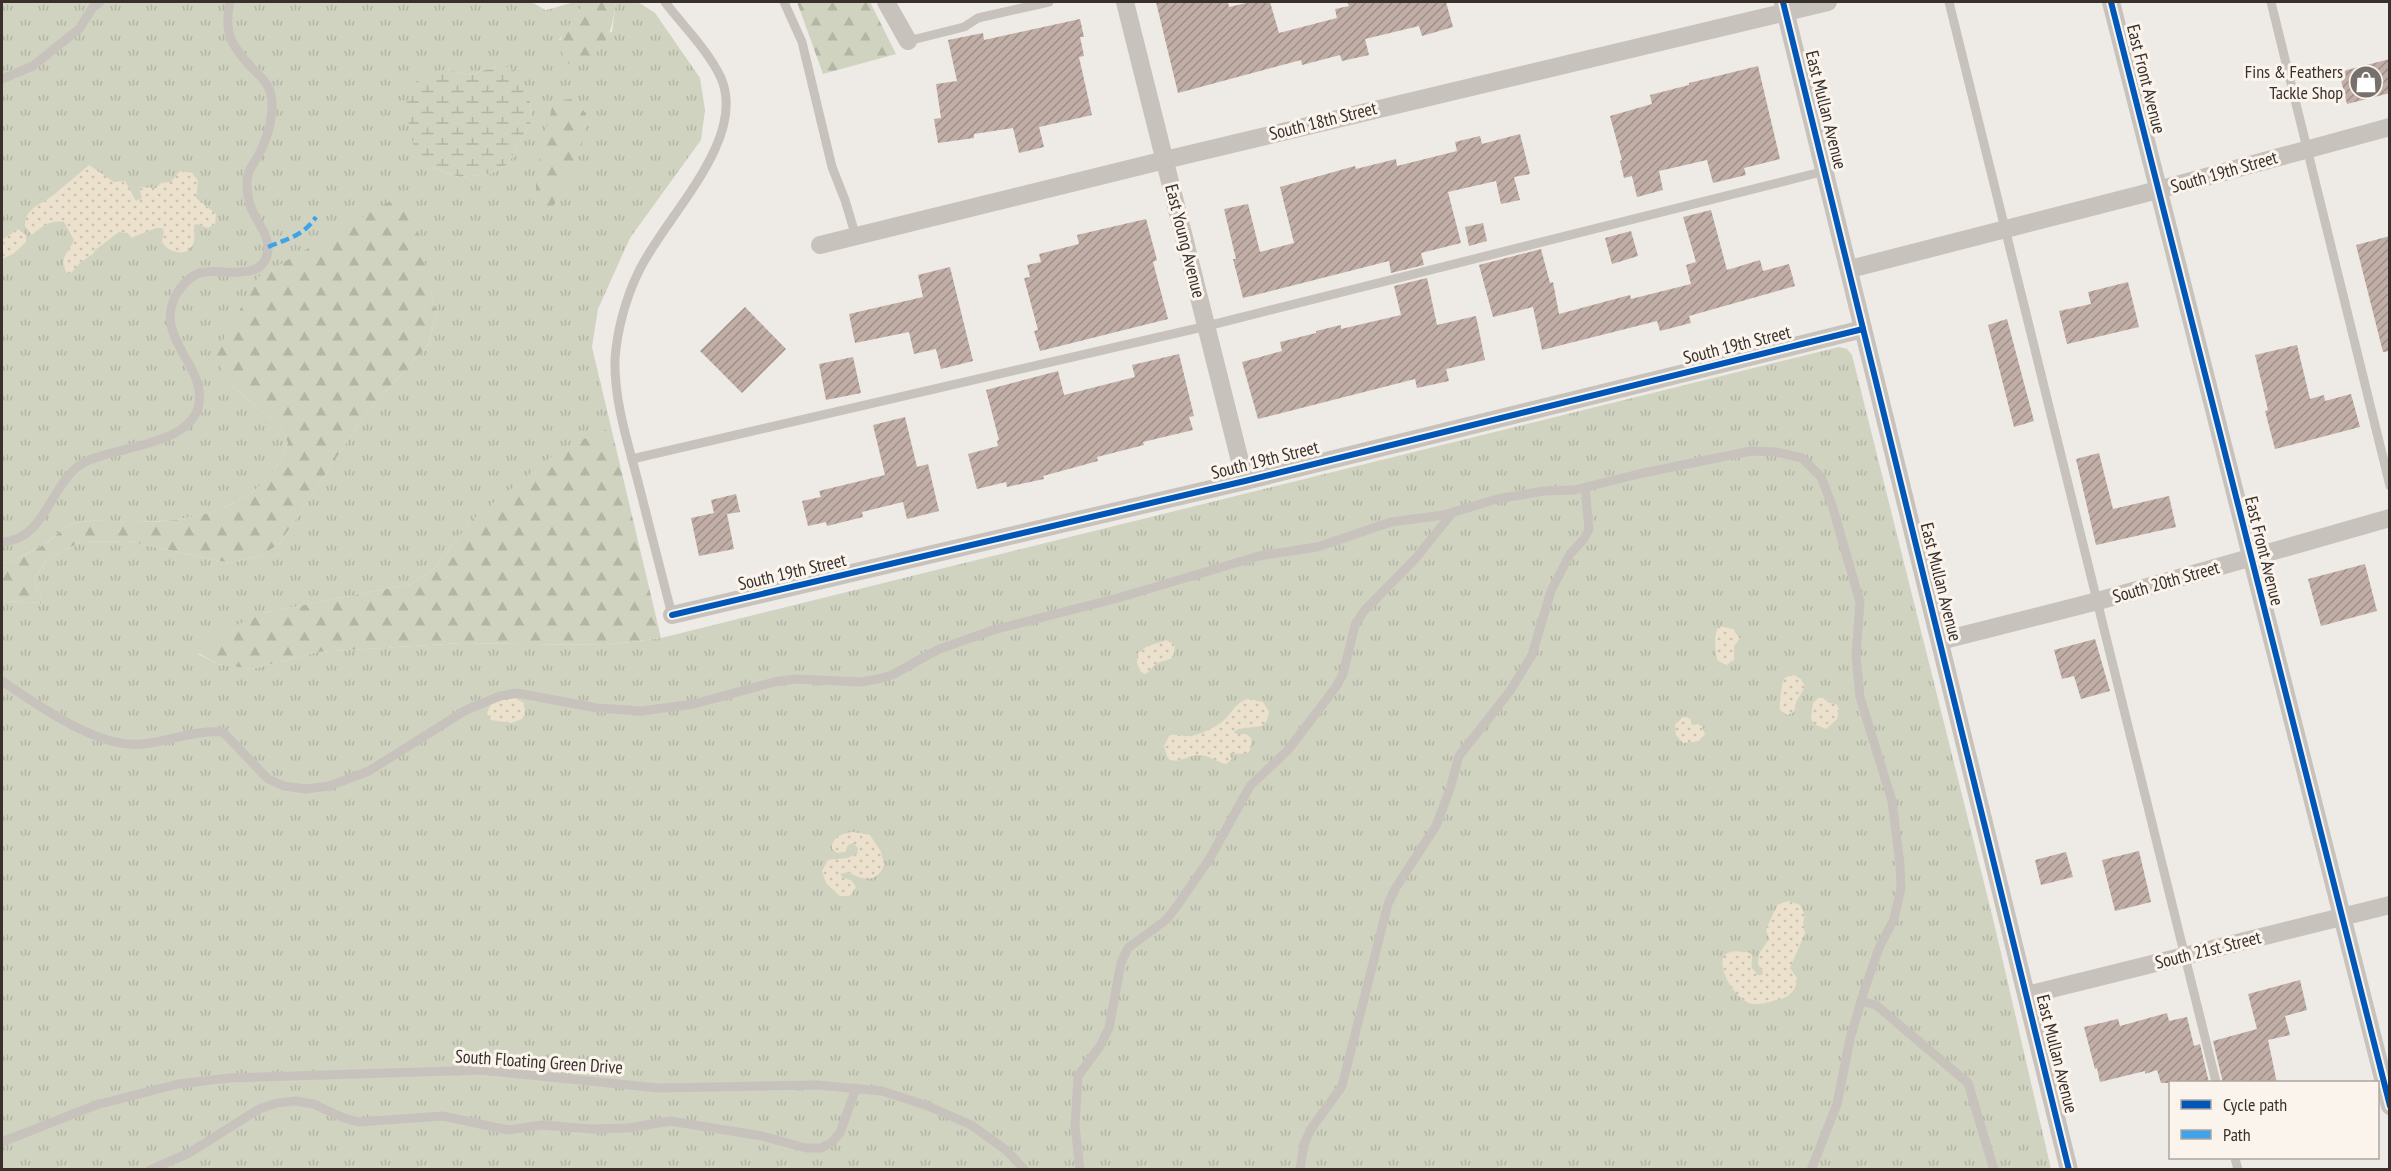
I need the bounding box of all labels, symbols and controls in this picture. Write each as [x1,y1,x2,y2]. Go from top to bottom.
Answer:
street label: East Front Avenue [2122,22,2171,136]
street label: East Mullan Avenue [1801,48,1852,172]
place label: Fins & Feathers Tackle Shop [2245,60,2343,104]
shop icon: Fins & Feathers Tackle Shop [2348,64,2384,100]
street label: South 18th Street [1267,96,1379,145]
street label: South 19th Street [2168,145,2280,198]
street label: East Young Avenue [1160,182,1211,300]
street label: South 19th Street [1681,320,1793,369]
street label: South 19th Street [1209,435,1321,484]
street label: East Front Avenue [2240,494,2289,608]
street label: East Mullan Avenue [1916,520,1967,644]
street label: South 19th Street [736,548,848,595]
street label: South 20th Street [2110,555,2222,608]
street label: South 21st Street [2153,925,2263,974]
street label: East Mullan Avenue [2032,992,2083,1116]
street label: South Floating Green Drive [454,1044,624,1079]
legend [2169,1081,2379,1159]
text: Cycle path [2223,1093,2287,1116]
text: Path [2223,1123,2251,1146]

